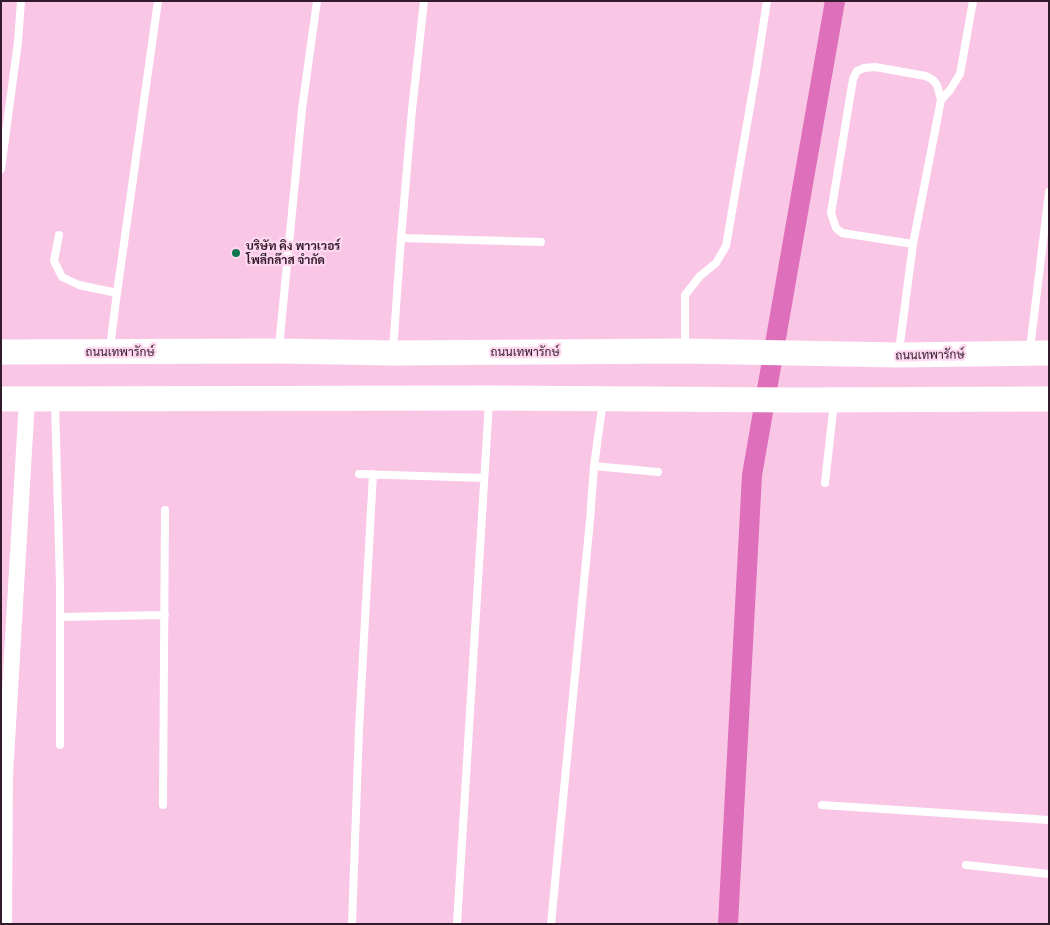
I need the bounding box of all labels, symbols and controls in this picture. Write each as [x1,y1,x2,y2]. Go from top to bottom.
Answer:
place label: บริษัท คิง พาวเวอร์ โพลีกล๊าส จำกัด [246,239,340,267]
marker: บริษัท คิง พาวเวอร์ โพลีกล๊าส จำกัด [230,247,242,259]
street label: ถนนเทพารักษ์ [85,345,155,359]
street label: ถนนเทพารักษ์ [490,345,560,359]
street label: ถนนเทพารักษ์ [895,347,965,363]

